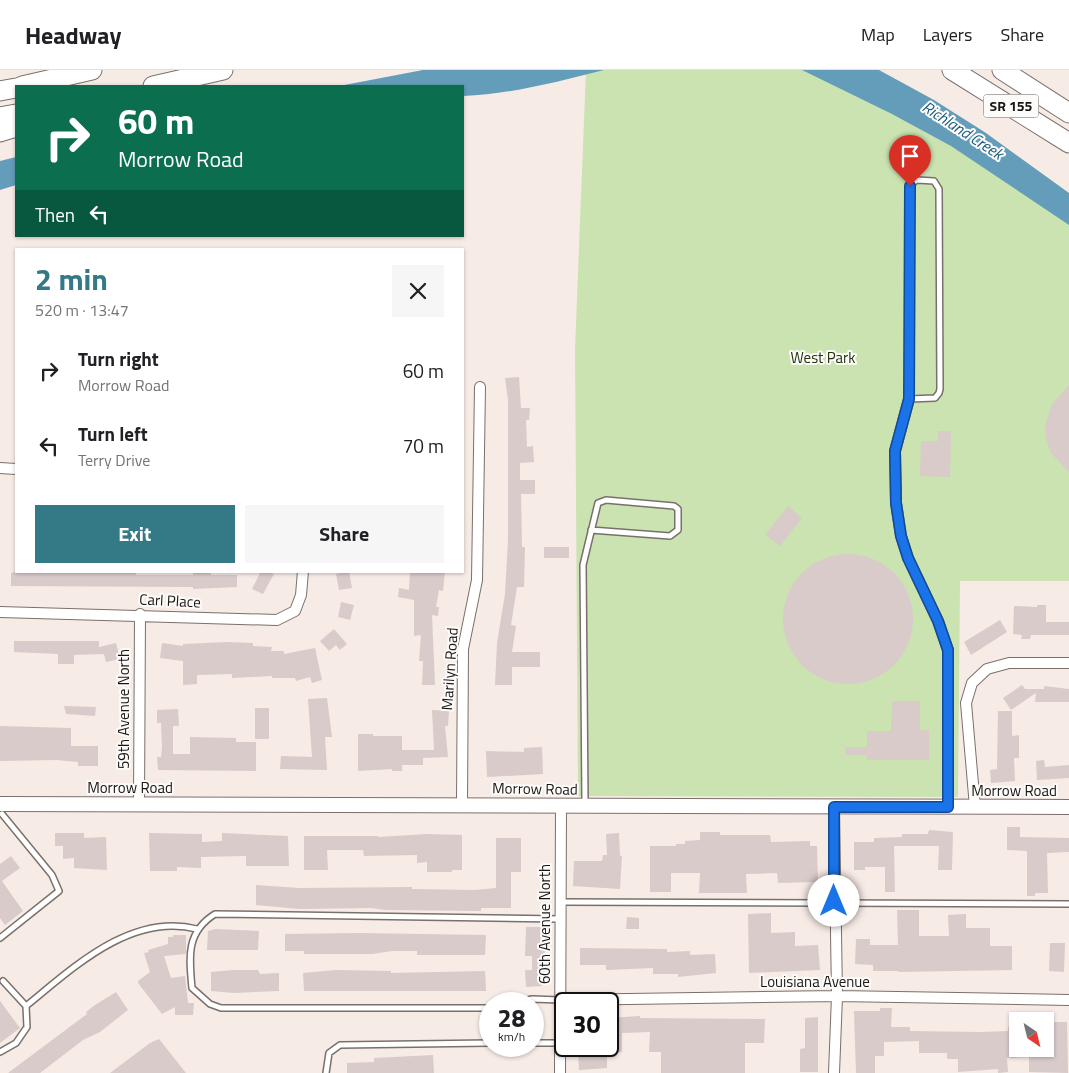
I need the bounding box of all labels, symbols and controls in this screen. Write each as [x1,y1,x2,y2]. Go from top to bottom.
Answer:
text: Headway [25,17,121,53]
text: Map [861,21,895,48]
text: Layers [923,21,972,48]
text: Share [1000,21,1044,48]
text: 60 m [118,94,194,148]
road number: SR 155 [984,94,1038,118]
water label: Richland Creek [918,95,1010,166]
icon: right [35,105,100,170]
pin [889,135,931,186]
text: Morrow Road [118,142,244,176]
icon: arrive [896,142,924,170]
text: Then [35,200,75,229]
icon: left [85,200,113,228]
text: 2 min [35,256,108,302]
button: close [392,265,444,317]
text: 520 m · 13:47 [35,298,129,322]
text: Turn right [78,344,159,373]
park label: West Park [791,346,855,369]
text: 60 m [403,356,444,385]
icon: right [35,357,63,385]
text: Morrow Road [78,373,169,397]
text: Turn left [78,419,148,448]
text: 70 m [403,431,444,460]
icon: left [35,432,63,460]
text: Terry Drive [78,448,150,472]
button: Exit [35,505,235,563]
button: Share [245,505,444,563]
street label: Carl Place [139,587,201,614]
street label: Marilyn Road [435,627,464,711]
street label: 59th Avenue North [112,649,135,769]
street label: Morrow Road [87,776,173,799]
street label: Morrow Road [492,776,578,801]
street label: Morrow Road [971,779,1057,802]
street label: 60th Avenue North [533,864,556,984]
position arrow [807,874,859,926]
street label: Louisiana Avenue [760,970,870,993]
speed limit sign: 30 [554,992,619,1057]
text: 28 [497,999,526,1037]
north arrow [1009,1012,1054,1058]
map controls [1009,1012,1054,1057]
text: km/h [498,1027,525,1046]

